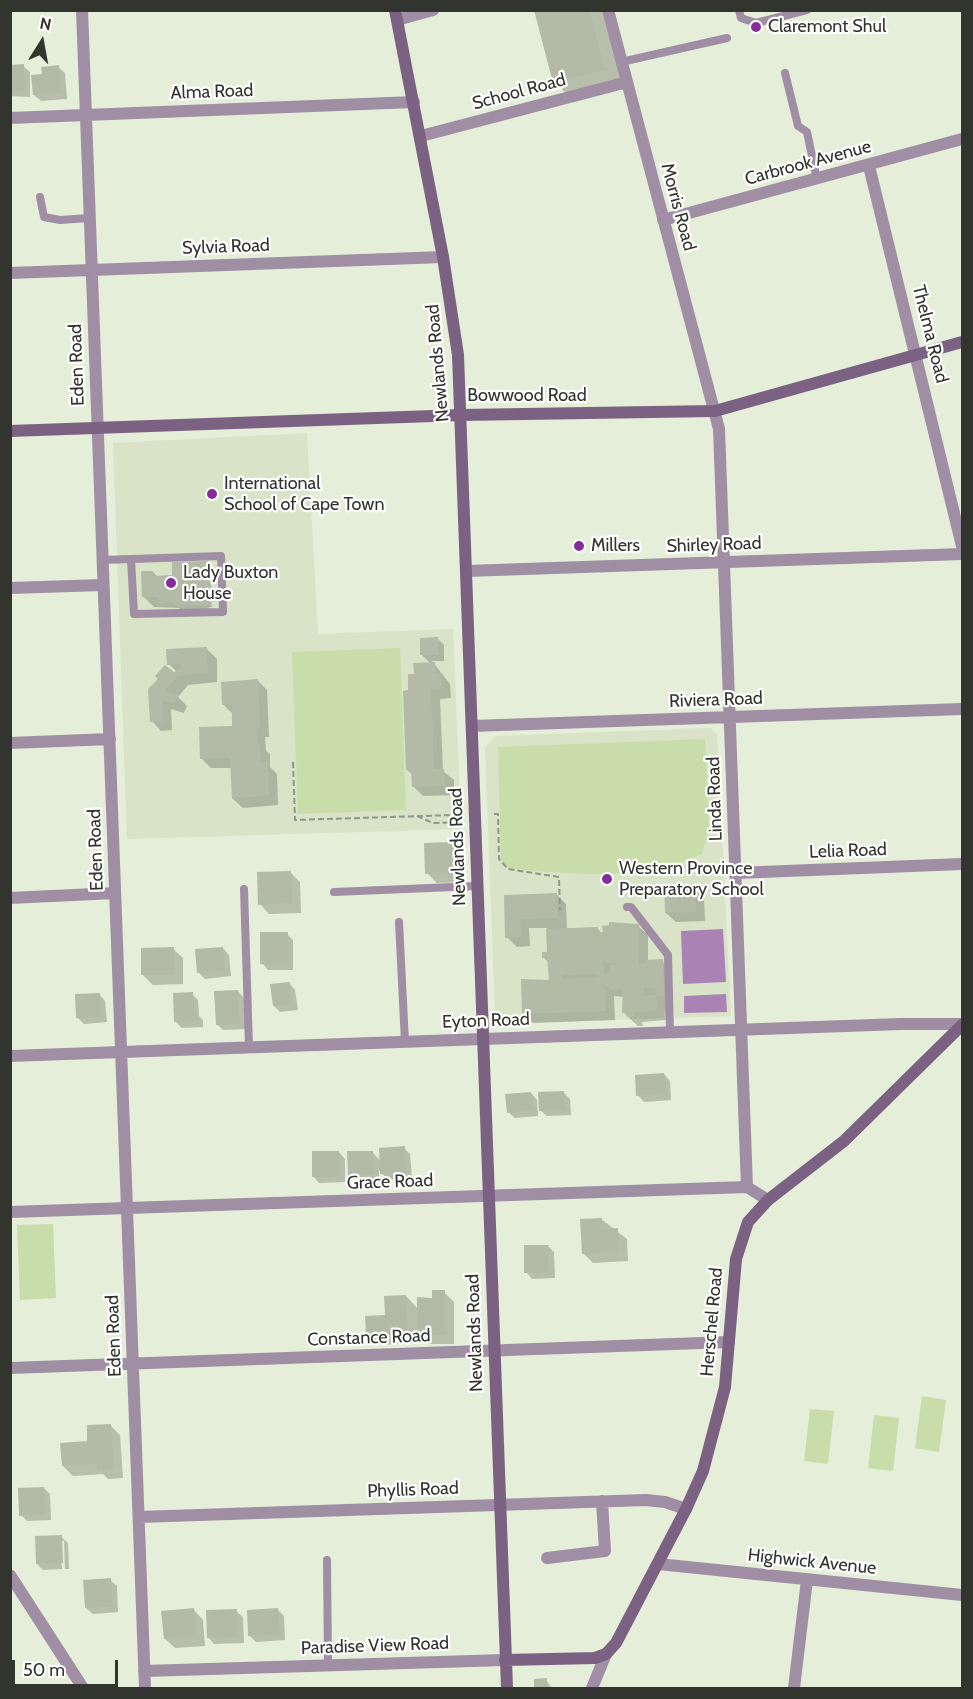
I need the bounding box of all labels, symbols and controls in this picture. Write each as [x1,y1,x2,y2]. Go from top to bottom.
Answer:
north arrow [12,12,72,72]
text: N [38,13,53,34]
place label: Claremont Shul [768,16,886,38]
marker: Claremont Shul [749,20,763,34]
street label: School Road [470,69,568,115]
street label: Alma Road [170,80,254,104]
street label: Carbrook Avenue [742,136,874,190]
street label: Morris Road [656,161,700,253]
street label: Sylvia Road [182,235,270,259]
street label: Thelma Road [907,283,953,385]
street label: Newlands Road [422,303,454,423]
street label: Eden Road [65,324,89,406]
street label: Bowwood Road [467,385,587,407]
place label: International School of Cape Town [224,473,384,516]
marker: International School of Cape Town [205,487,219,501]
street label: Shirley Road [666,533,762,557]
place label: Millers [591,535,640,557]
marker: Millers [572,539,586,553]
place label: Lady Buxton House [183,562,278,604]
marker: Lady Buxton House [164,576,178,590]
street label: Riviera Road [669,688,763,712]
street label: Linda Road [703,756,727,842]
street label: Newlands Road [445,788,471,906]
street label: Eden Road [84,809,108,891]
street label: Lelia Road [809,839,887,863]
place label: Western Province Preparatory School [619,858,764,900]
marker: Western Province Preparatory School [600,872,614,886]
street label: Eyton Road [442,1009,530,1033]
street label: Grace Road [346,1170,434,1194]
street label: Herschel Road [696,1267,728,1377]
street label: Newlands Road [462,1274,488,1392]
street label: Eden Road [102,1295,126,1377]
street label: Constance Road [307,1325,431,1351]
street label: Phyllis Road [367,1478,459,1502]
street label: Highwick Avenue [747,1545,877,1579]
street label: Paradise View Road [300,1633,450,1659]
scale bar [15,1648,122,1686]
text: 50 m [23,1659,65,1681]

